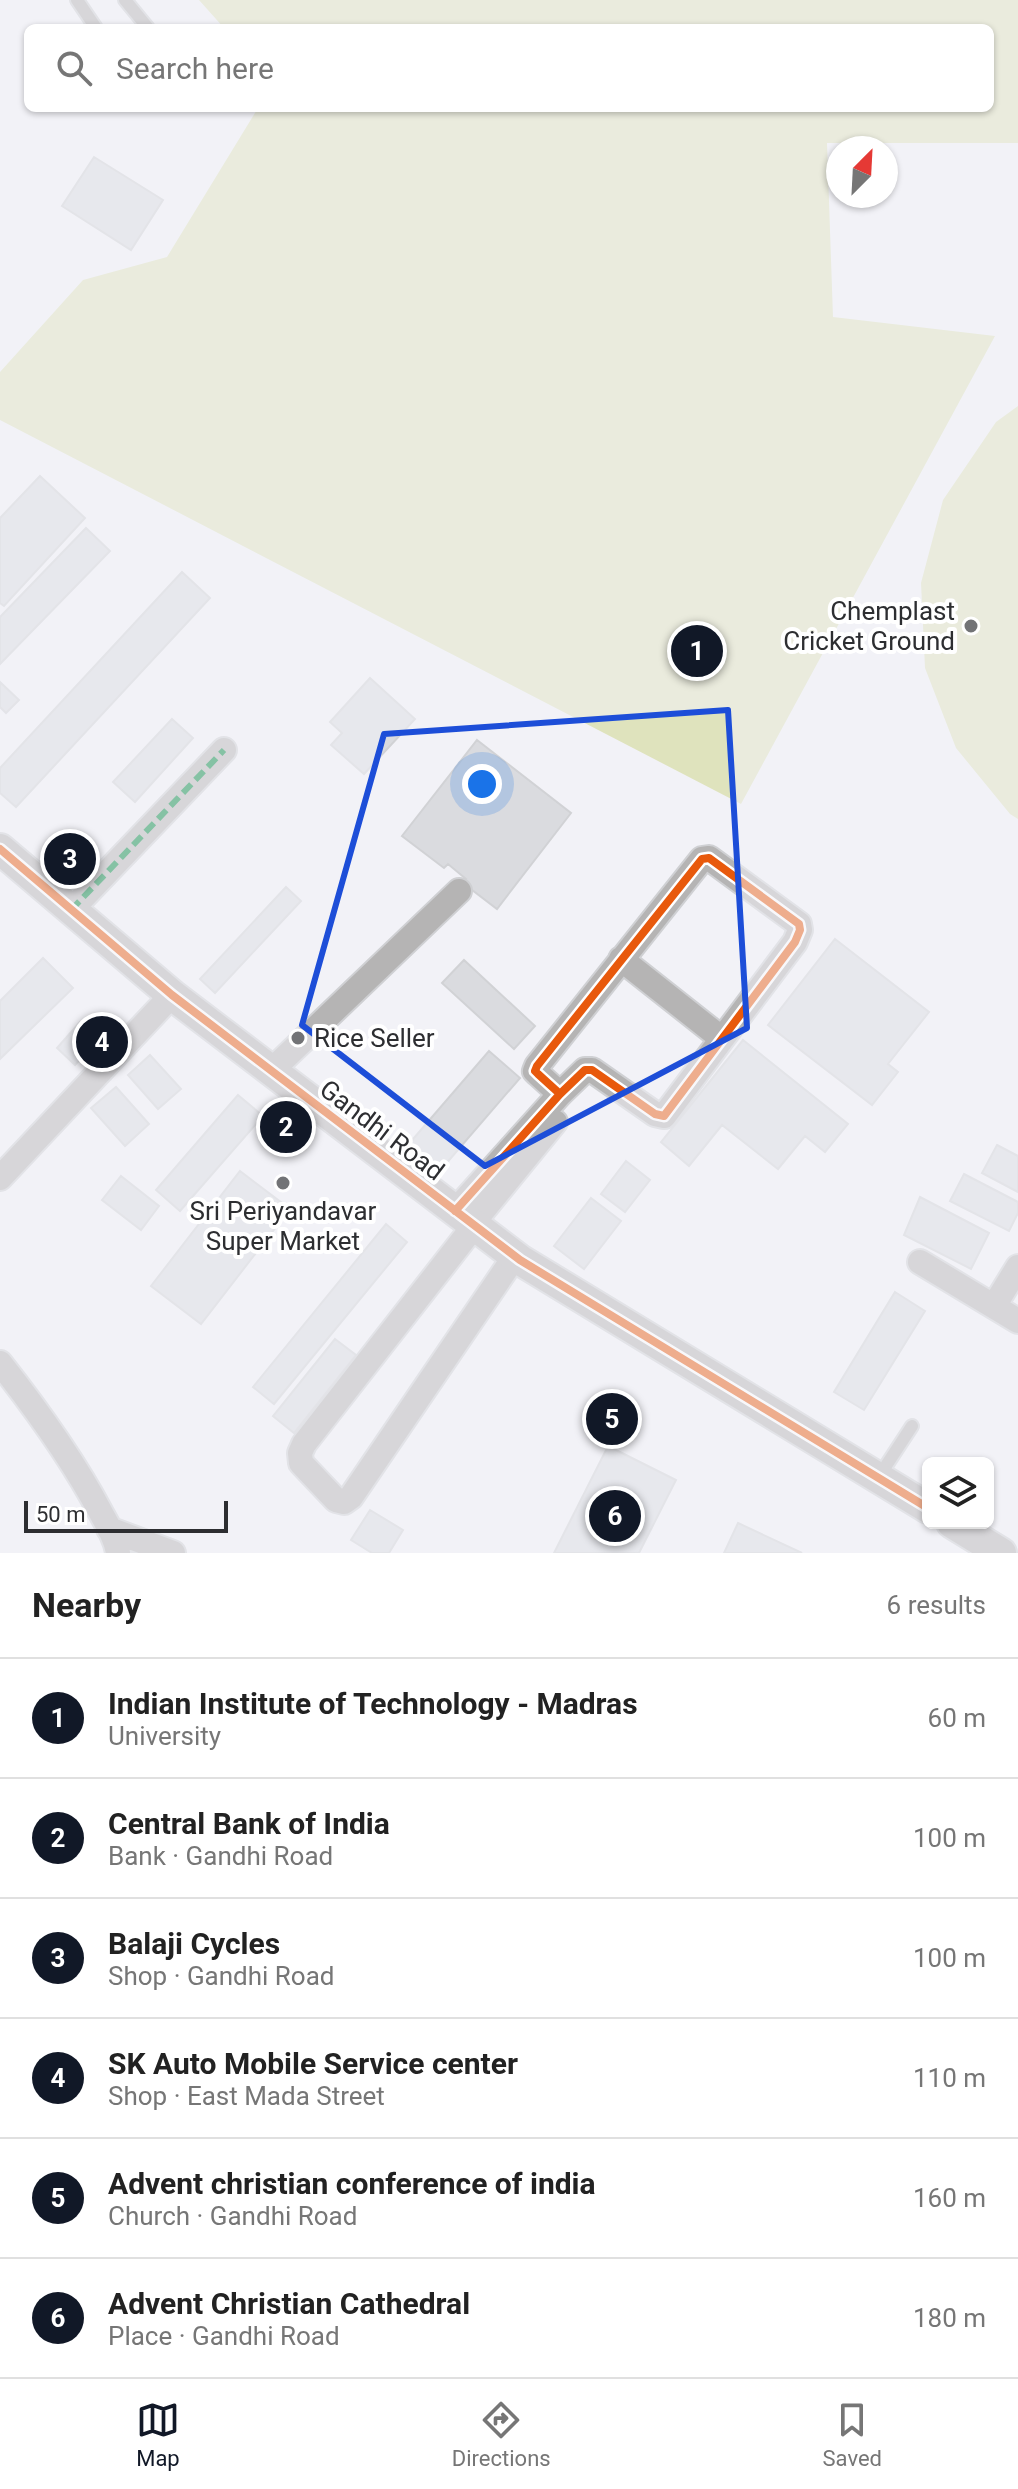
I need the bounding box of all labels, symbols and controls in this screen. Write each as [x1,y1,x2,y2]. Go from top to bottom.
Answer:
search box [24,24,994,112]
icon: search [52,46,96,90]
text: Search here [116,51,274,86]
north arrow [826,136,898,208]
place label: Chemplast Cricket Ground [783,596,955,656]
marker: Chemplast Cricket Ground [962,617,980,635]
pin: 1 [671,621,723,681]
your location [462,764,502,804]
pin: 3 [44,829,96,889]
pin: 4 [76,1012,128,1072]
place label: Rice Seller [314,1023,435,1053]
marker: Rice Seller [289,1029,307,1047]
street label: Gandhi Road [314,1074,450,1186]
pin: 2 [260,1097,312,1157]
marker: Sri Periyandavar Super Market [274,1174,292,1192]
place label: Sri Periyandavar Super Market [190,1196,377,1256]
pin: 5 [586,1389,638,1449]
map controls [922,1457,994,1529]
button: layers [922,1457,994,1529]
pin: 6 [589,1486,641,1546]
scale bar [24,1497,228,1533]
text: 50 m [36,1502,85,1527]
text: Nearby [32,1585,141,1625]
text: 6 results [887,1590,986,1620]
text: Indian Institute of Technology - Madras [108,1686,638,1721]
text: 1 [51,1703,65,1733]
text: 60 m [928,1703,986,1733]
text: University [108,1721,221,1751]
text: Central Bank of India [108,1806,390,1841]
text: 2 [51,1823,65,1853]
text: 100 m [913,1823,986,1853]
text: Bank · Gandhi Road [108,1841,333,1871]
text: Balaji Cycles [108,1926,280,1961]
text: 3 [51,1943,65,1973]
text: 100 m [913,1943,986,1973]
text: Shop · Gandhi Road [108,1961,335,1991]
text: SK Auto Mobile Service center [108,2046,518,2081]
text: 4 [51,2063,65,2093]
text: 110 m [913,2063,986,2093]
text: Shop · East Mada Street [108,2081,385,2111]
text: Advent christian conference of india [108,2166,596,2201]
text: 5 [51,2183,65,2213]
text: 160 m [913,2183,986,2213]
text: Church · Gandhi Road [108,2201,357,2231]
text: Advent Christian Cathedral [108,2286,470,2321]
text: 6 [51,2303,65,2333]
text: 180 m [913,2303,986,2333]
text: Place · Gandhi Road [108,2321,340,2351]
tab: Map [136,2398,180,2471]
tab: Directions [452,2398,551,2471]
tab: Saved [823,2398,882,2471]

